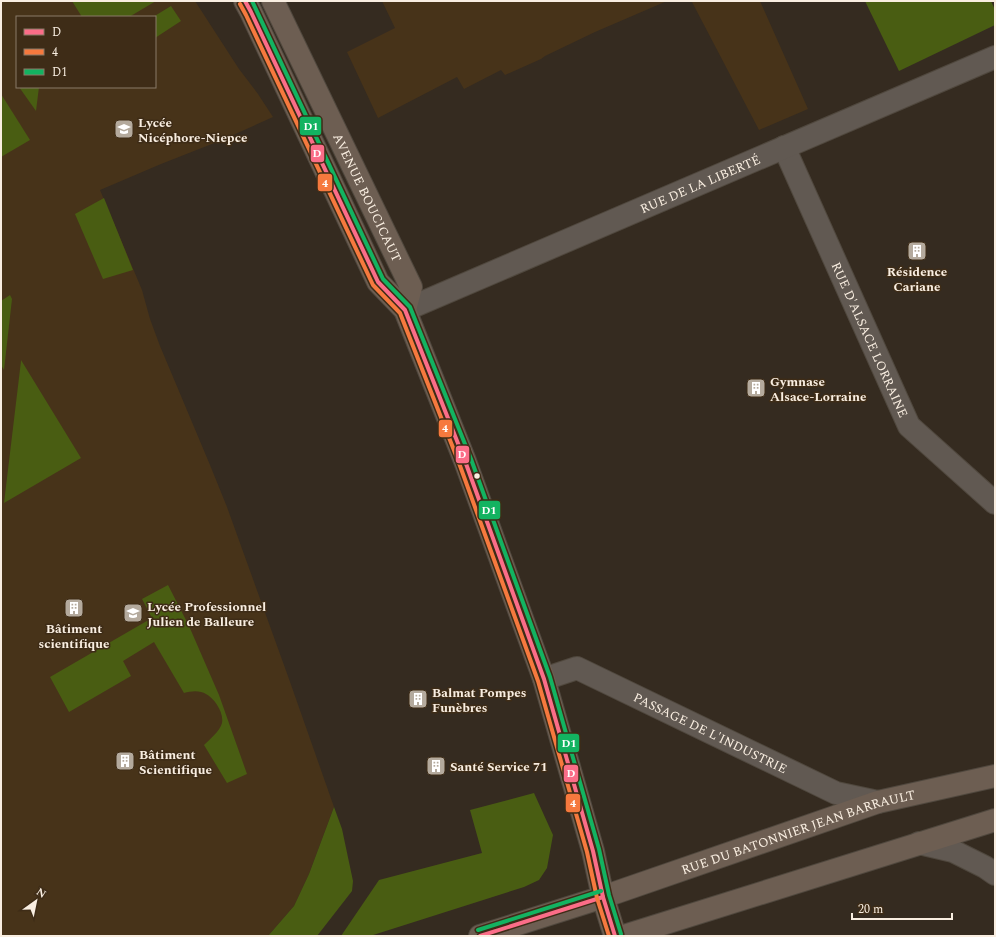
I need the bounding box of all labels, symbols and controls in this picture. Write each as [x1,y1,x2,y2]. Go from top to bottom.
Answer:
legend [16,16,156,88]
text: D [52,23,61,42]
text: 4 [52,43,58,62]
text: D1 [52,63,67,82]
place label: Lycée Nicéphore-Niepce [138,113,247,148]
line badge: D1 [299,116,322,136]
school or university icon: Lycée Nicéphore-Niepce [113,118,135,140]
text: D1 [304,118,319,135]
street label: AVENUE BOUCICAUT [327,130,407,266]
line badge: D [310,144,325,163]
text: D [313,145,322,162]
street label: RUE DE LA LIBERTÉ [637,150,764,219]
line badge: 4 [317,173,333,192]
text: 4 [322,175,329,192]
building icon: Résidence Cariane [906,240,928,262]
street label: RUE D'ALSACE LORRAINE [826,259,913,421]
place label: Résidence Cariane [887,262,947,297]
place label: Gymnase Alsace-Lorraine [770,372,867,407]
building icon: Gymnase Alsace-Lorraine [745,377,767,399]
line badge: 4 [438,419,453,438]
text: 4 [442,420,449,437]
line badge: D [455,445,470,464]
text: D [458,446,467,463]
unlabelled marker [472,471,482,481]
line badge: D1 [478,500,501,520]
text: D1 [482,502,497,519]
building icon: Bâtiment scientifique [63,597,85,619]
place label: Lycée Professionnel Julien de Balleure [147,597,266,632]
school or university icon: Lycée Professionnel Julien de Balleure [122,602,144,624]
place label: Bâtiment scientifique [39,619,109,654]
place label: Balmat Pompes Funèbres [432,683,526,718]
building icon: Balmat Pompes Funèbres [407,688,429,710]
street label: PASSAGE DE L'INDUSTRIE [630,688,790,779]
line badge: D1 [557,733,580,753]
text: D1 [562,735,577,752]
place label: Bâtiment Scientifique [139,745,212,780]
building icon: Bâtiment Scientifique [114,750,136,772]
building icon: Santé Service 71 [425,755,447,777]
place label: Santé Service 71 [450,757,548,777]
line badge: D [563,764,579,783]
text: D [567,765,576,782]
street label: RUE DU BATONNIER JEAN BARRAULT [679,785,917,880]
line badge: 4 [565,793,581,813]
text: 4 [570,795,577,812]
north arrow [16,881,56,921]
text: N [33,883,50,903]
scale bar [852,895,952,921]
text: 20 m [858,900,883,919]

